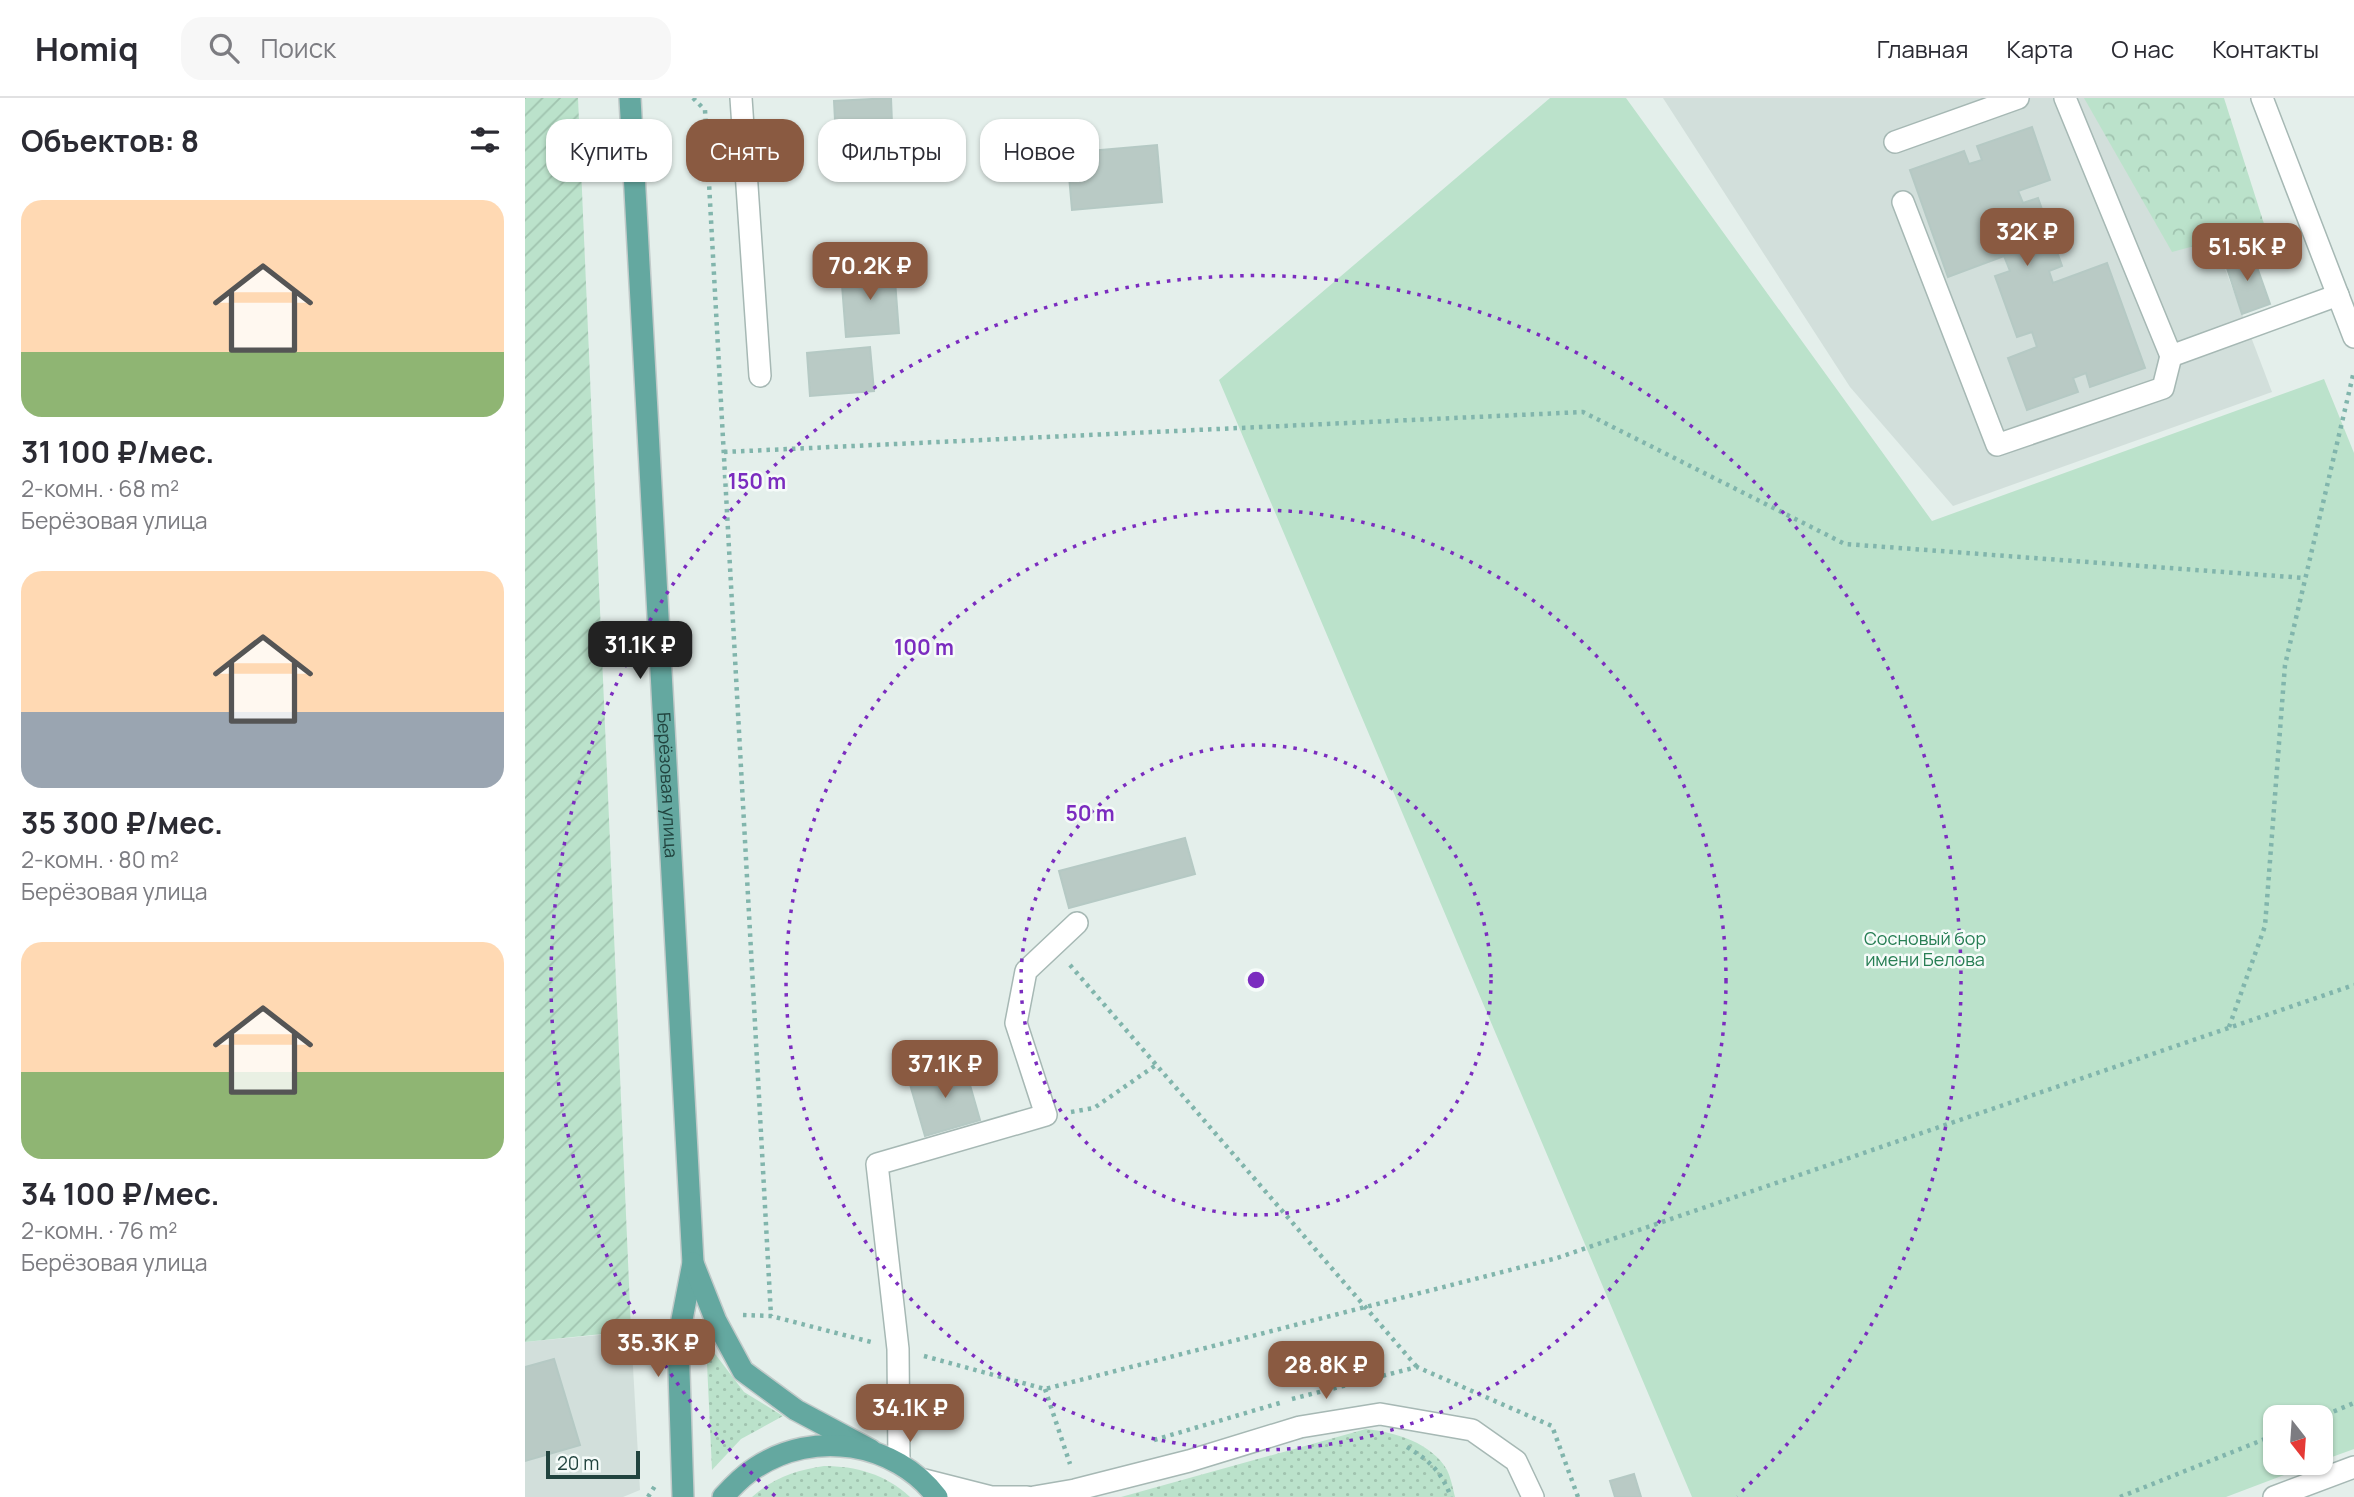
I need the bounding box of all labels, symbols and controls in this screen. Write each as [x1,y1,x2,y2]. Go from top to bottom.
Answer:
search box [181,17,671,80]
text: Homiq [35,26,139,71]
icon: search [205,29,243,67]
text: Поиск [261,30,336,66]
text: Главная [1877,32,1968,65]
text: Карта [2006,32,2073,65]
text: О нас [2111,32,2174,65]
text: Контакты [2212,32,2319,65]
chip: Купить [546,119,672,182]
chip: Снять [686,119,804,182]
chip: Фильтры [818,119,966,182]
chip: Новое [980,119,1099,182]
text: Объектов: 8 [21,120,199,161]
icon: filters [466,121,504,159]
pin: 32K ₽ [1978,208,2076,268]
text: 32K ₽ [1996,215,2058,247]
pin: 51.5K ₽ [2182,223,2312,283]
text: 51.5K ₽ [2208,230,2286,262]
pin: 70.2K ₽ [805,242,935,302]
icon: home [200,245,326,371]
text: 70.2K ₽ [829,249,911,281]
text: 31 100 ₽/мес. [21,431,214,472]
text: 150 m [728,467,786,495]
text: 2-комн. · 68 m² [21,472,179,504]
text: Берёзовая улица [21,504,208,536]
icon: home [200,616,326,742]
pin: 31.1K ₽ [575,622,705,681]
text: 31.1K ₽ [604,628,676,660]
text: 100 m [894,633,954,661]
street label: Берёзовая улица [652,711,684,859]
text: 50 m [1065,799,1115,827]
text: 35 300 ₽/мес. [21,802,223,843]
text: 2-комн. · 80 m² [21,843,179,875]
text: Берёзовая улица [21,875,208,907]
park label: Сосновый бор имени Белова [1864,926,1986,971]
centre of rings [1244,968,1268,992]
icon: home [200,987,326,1113]
pin: 37.1K ₽ [880,1040,1010,1100]
text: 37.1K ₽ [908,1047,982,1079]
text: 34 100 ₽/мес. [21,1173,220,1214]
text: 2-комн. · 76 m² [21,1214,177,1246]
text: Берёзовая улица [21,1246,208,1278]
pin: 35.3K ₽ [593,1320,723,1379]
text: 35.3K ₽ [617,1326,699,1358]
pin: 28.8K ₽ [1261,1342,1391,1401]
text: 28.8K ₽ [1284,1348,1368,1380]
pin: 34.1K ₽ [845,1384,975,1444]
text: 34.1K ₽ [872,1391,948,1423]
north arrow [2263,1405,2333,1475]
map controls [2263,1405,2333,1475]
scale bar [546,1448,641,1480]
text: 20 m [557,1450,599,1476]

